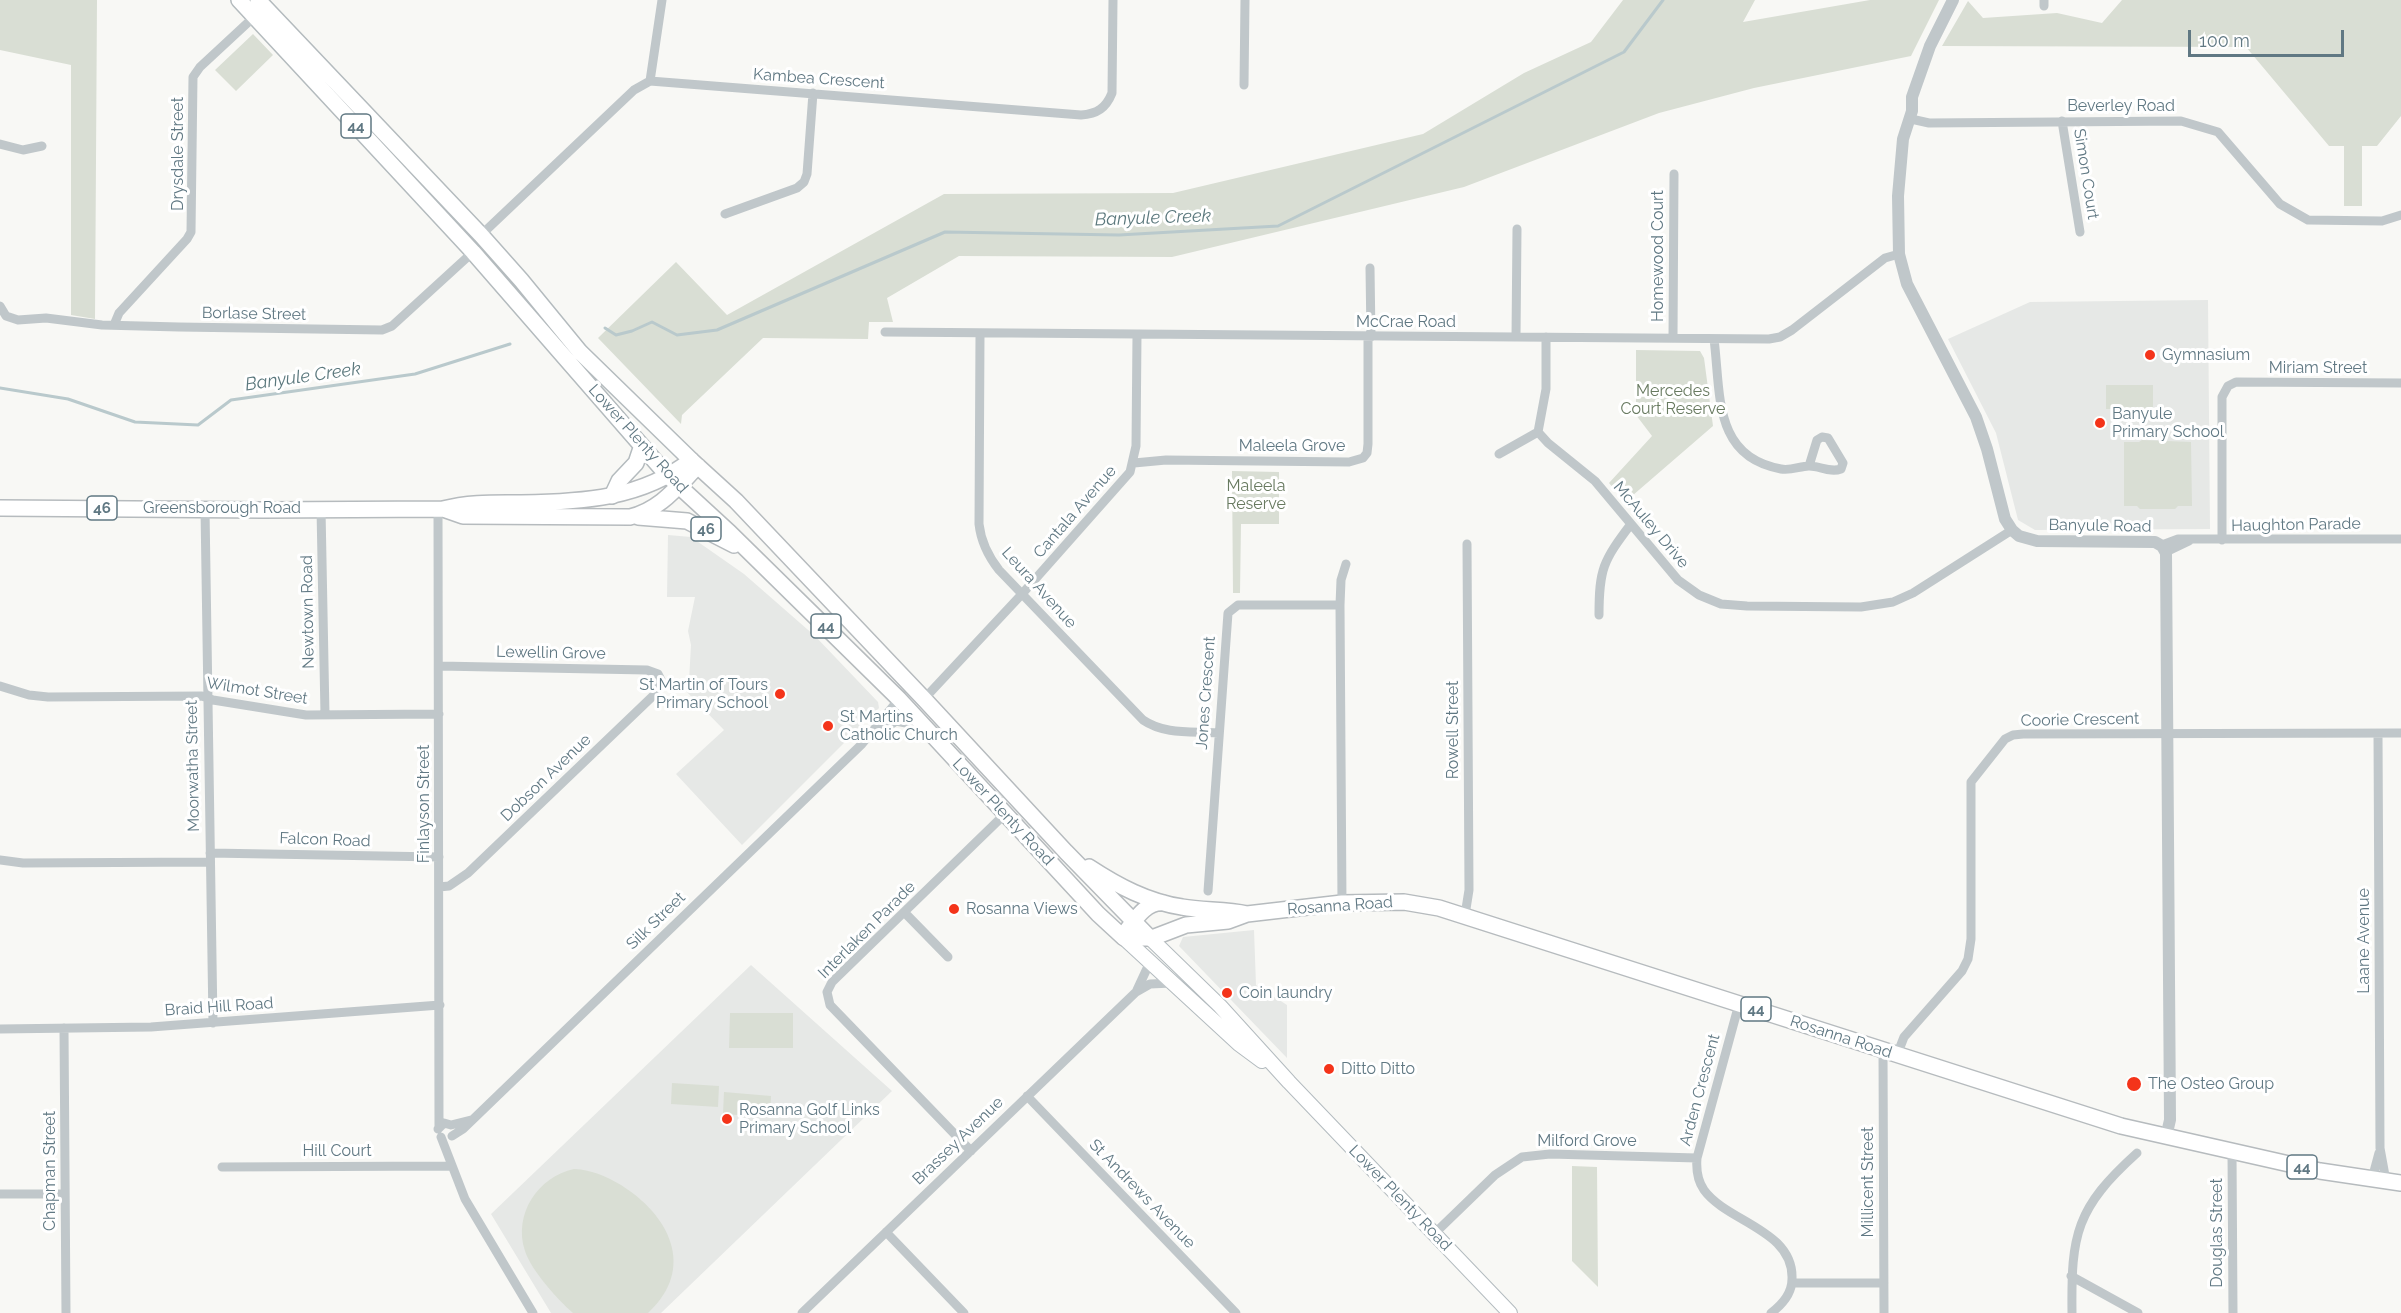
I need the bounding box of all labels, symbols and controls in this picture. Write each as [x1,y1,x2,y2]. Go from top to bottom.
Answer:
scale bar [2191,18,2347,56]
text: 100 m [2199,30,2250,51]
street label: Kambea Crescent [753,65,885,93]
street label: Beverley Road [2067,96,2175,116]
street label: Drysdale Street [168,97,188,211]
road number: 44 [341,114,371,138]
street label: Simon Court [2069,127,2103,221]
street label: Homewood Court [1648,190,1668,322]
water label: Banyule Creek [1094,205,1212,231]
street label: Borlase Street [202,303,306,325]
street label: McCrae Road [1356,312,1456,332]
place label: Gymnasium [2162,345,2250,365]
marker: Gymnasium [2143,348,2157,362]
water label: Banyule Creek [244,358,362,396]
street label: Miriam Street [2269,358,2367,378]
street label: Lower Plenty Road [584,381,692,497]
park label: Mercedes Court Reserve [1620,381,1726,419]
place label: Banyule Primary School [2112,404,2224,442]
marker: Banyule Primary School [2093,416,2107,430]
street label: Maleela Grove [1239,436,1345,456]
street label: Cantala Avenue [1030,462,1120,562]
park label: Maleela Reserve [1226,476,1286,514]
street label: McAuley Drive [1609,478,1693,572]
road number: 46 [87,496,117,520]
street label: Greensborough Road [143,498,301,518]
street label: Haughton Parade [2231,514,2361,536]
street label: Banyule Road [2048,516,2152,536]
road number: 46 [691,517,721,541]
street label: Leura Avenue [998,543,1080,633]
street label: Newtown Road [297,555,319,669]
road number: 44 [811,614,841,638]
street label: Jones Crescent [1192,636,1220,750]
street label: Lewellin Grove [496,642,606,664]
street label: Wilmot Street [205,674,309,708]
place label: St Martin of Tours Primary School [639,675,768,713]
street label: Rowell Street [1443,681,1463,779]
marker: St Martin of Tours Primary School [773,687,787,701]
street label: Moorwatha Street [182,700,204,832]
place label: St Martins Catholic Church [840,707,958,745]
street label: Coorie Crescent [2020,709,2140,731]
marker: St Martins Catholic Church [821,719,835,733]
street label: Dobson Avenue [497,730,595,826]
street label: Finlayson Street [414,745,434,863]
street label: Lower Plenty Road [948,754,1058,870]
street label: Falcon Road [279,829,371,851]
street label: Interlaken Parade [814,877,920,983]
street label: Silk Street [623,888,689,954]
street label: Laane Avenue [2354,888,2374,994]
street label: Rosanna Road [1286,893,1394,919]
place label: Rosanna Views [966,899,1078,919]
marker: Rosanna Views [947,902,961,916]
place label: Coin laundry [1239,983,1333,1003]
marker: Coin laundry [1220,986,1234,1000]
street label: Braid Hill Road [164,994,274,1020]
road number: 44 [1741,997,1771,1021]
street label: Rosanna Road [1788,1011,1894,1063]
street label: Arden Crescent [1676,1032,1724,1148]
place label: Ditto Ditto [1341,1059,1415,1079]
marker: Ditto Ditto [1322,1062,1336,1076]
place label: The Osteo Group [2148,1074,2274,1094]
marker: The Osteo Group [2125,1075,2143,1093]
street label: Brassey Avenue [909,1093,1007,1189]
place label: Rosanna Golf Links Primary School [739,1100,880,1138]
street label: Chapman Street [40,1111,60,1231]
marker: Rosanna Golf Links Primary School [720,1112,734,1126]
street label: Millicent Street [1858,1127,1878,1237]
street label: Milford Grove [1537,1131,1637,1151]
street label: St Andrews Avenue [1085,1135,1199,1253]
street label: Hill Court [302,1141,372,1161]
street label: Lower Plenty Road [1345,1141,1455,1255]
road number: 44 [2287,1155,2317,1179]
street label: Douglas Street [2207,1178,2227,1288]

